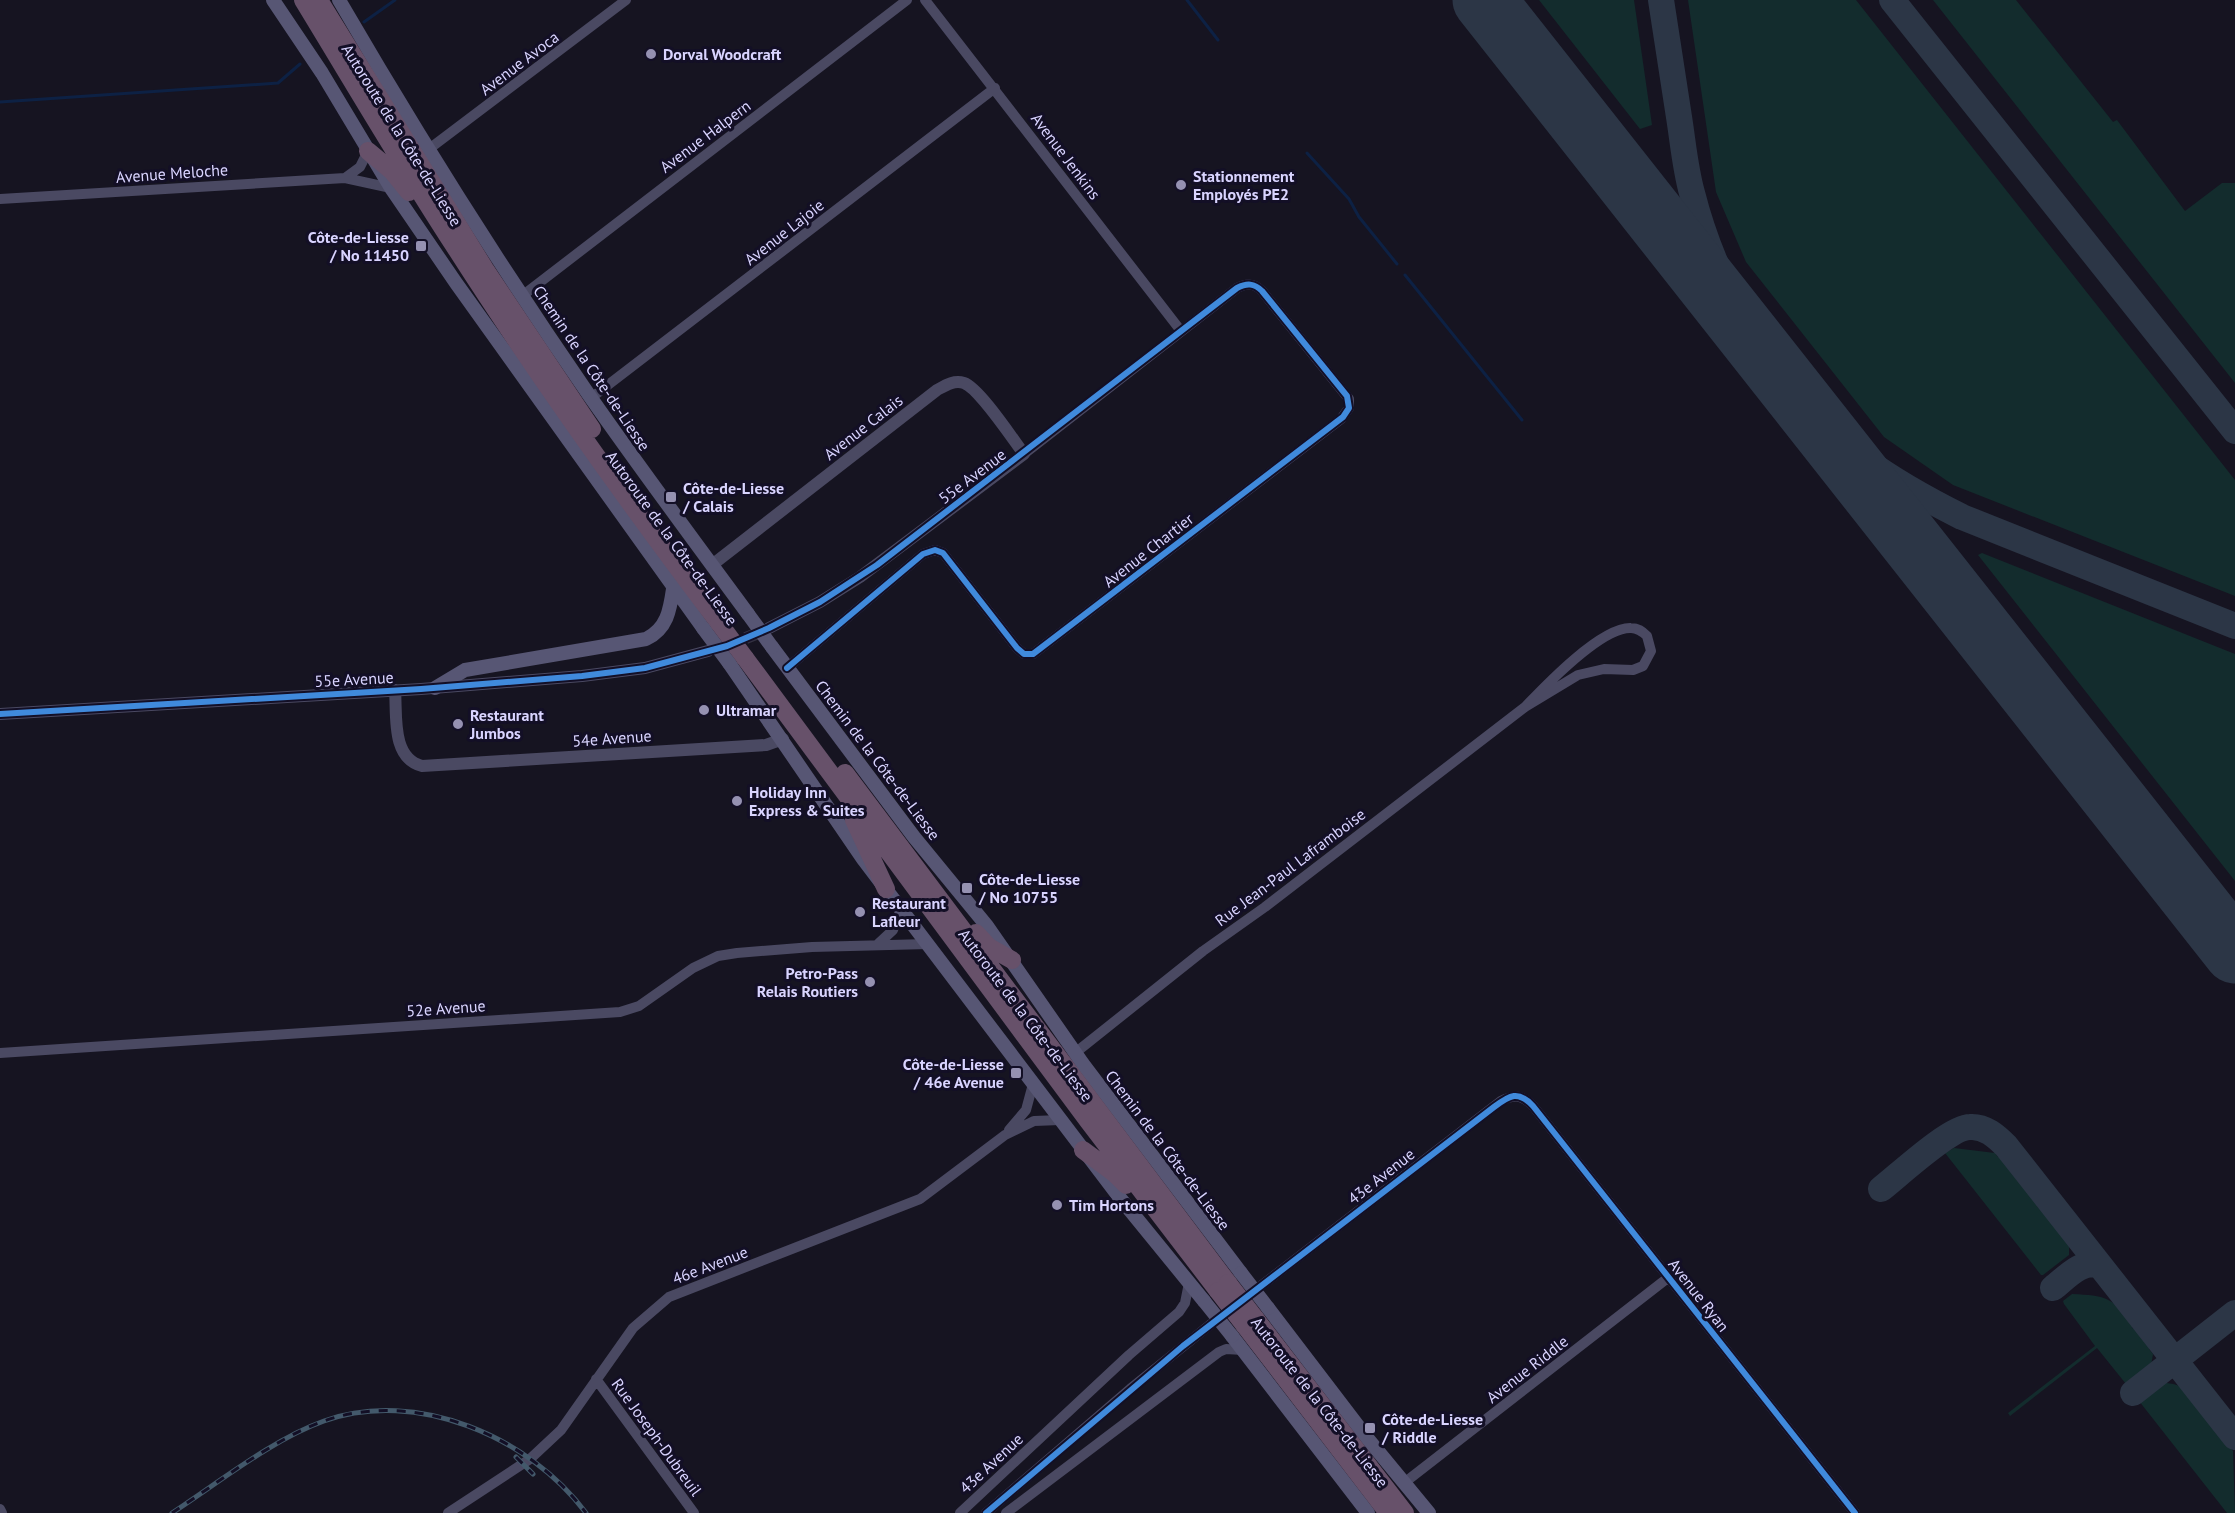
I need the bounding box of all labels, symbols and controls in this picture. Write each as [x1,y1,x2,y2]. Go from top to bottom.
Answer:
street label: Avenue Avoca [476,27,562,99]
street label: Autoroute de la Côte-de-Liesse [338,40,466,230]
place label: Dorval Woodcraft [663,44,782,64]
marker: Dorval Woodcraft [644,47,658,61]
street label: Avenue Halpern [656,95,754,177]
street label: Avenue Jenkins [1027,109,1105,203]
street label: Avenue Meloche [115,159,229,187]
place label: Stationnement Employés PE2 [1193,166,1295,204]
marker: Stationnement Employés PE2 [1174,178,1188,192]
street label: Avenue Lajoie [740,195,828,269]
place label: Côte-de-Liesse / No 11450 [308,227,409,265]
marker: Côte-de-Liesse / No 11450 [414,239,428,253]
street label: Chemin de la Côte-de-Liesse [529,281,655,455]
street label: Avenue Calais [820,390,907,464]
street label: 55e Avenue [934,444,1010,508]
street label: Autoroute de la Côte-de-Liesse [602,447,742,629]
place label: Côte-de-Liesse / Calais [682,478,784,516]
marker: Côte-de-Liesse / Calais [664,490,678,504]
street label: Avenue Chartier [1099,508,1198,592]
street label: 55e Avenue [314,667,394,691]
street label: Chemin de la Côte-de-Liesse [811,676,945,844]
place label: Ultramar [716,700,777,720]
marker: Ultramar [697,703,711,717]
place label: Restaurant Jumbos [469,705,544,743]
marker: Restaurant Jumbos [451,717,465,731]
street label: 54e Avenue [572,725,652,751]
place label: Holiday Inn Express & Suites [749,782,865,820]
marker: Holiday Inn Express & Suites [730,794,744,808]
street label: Rue Jean-Paul Laframboise [1211,804,1369,930]
place label: Côte-de-Liesse / No 10755 [978,869,1080,907]
marker: Côte-de-Liesse / No 10755 [960,881,974,895]
place label: Restaurant Lafleur [872,893,946,931]
marker: Restaurant Lafleur [853,905,867,919]
street label: Autoroute de la Côte-de-Liesse [955,925,1097,1105]
place label: Petro-Pass Relais Routiers [757,963,858,1001]
marker: Petro-Pass Relais Routiers [863,975,877,989]
street label: 52e Avenue [406,995,486,1021]
place label: Côte-de-Liesse / 46e Avenue [903,1054,1004,1092]
marker: Côte-de-Liesse / 46e Avenue [1009,1066,1023,1080]
street label: Chemin de la Côte-de-Liesse [1101,1066,1235,1234]
street label: 43e Avenue [1344,1144,1418,1208]
place label: Tim Hortons [1069,1195,1154,1215]
marker: Tim Hortons [1050,1198,1064,1212]
street label: 46e Avenue [669,1241,751,1289]
street label: Avenue Ryan [1664,1254,1734,1336]
street label: Autoroute de la Côte-de-Liesse [1247,1313,1393,1491]
street label: Avenue Riddle [1482,1331,1572,1407]
street label: Rue Joseph-Dubreuil [608,1374,707,1500]
place label: Côte-de-Liesse / Riddle [1381,1409,1483,1447]
marker: Côte-de-Liesse / Riddle [1363,1421,1377,1435]
street label: 43e Avenue [955,1429,1027,1497]

